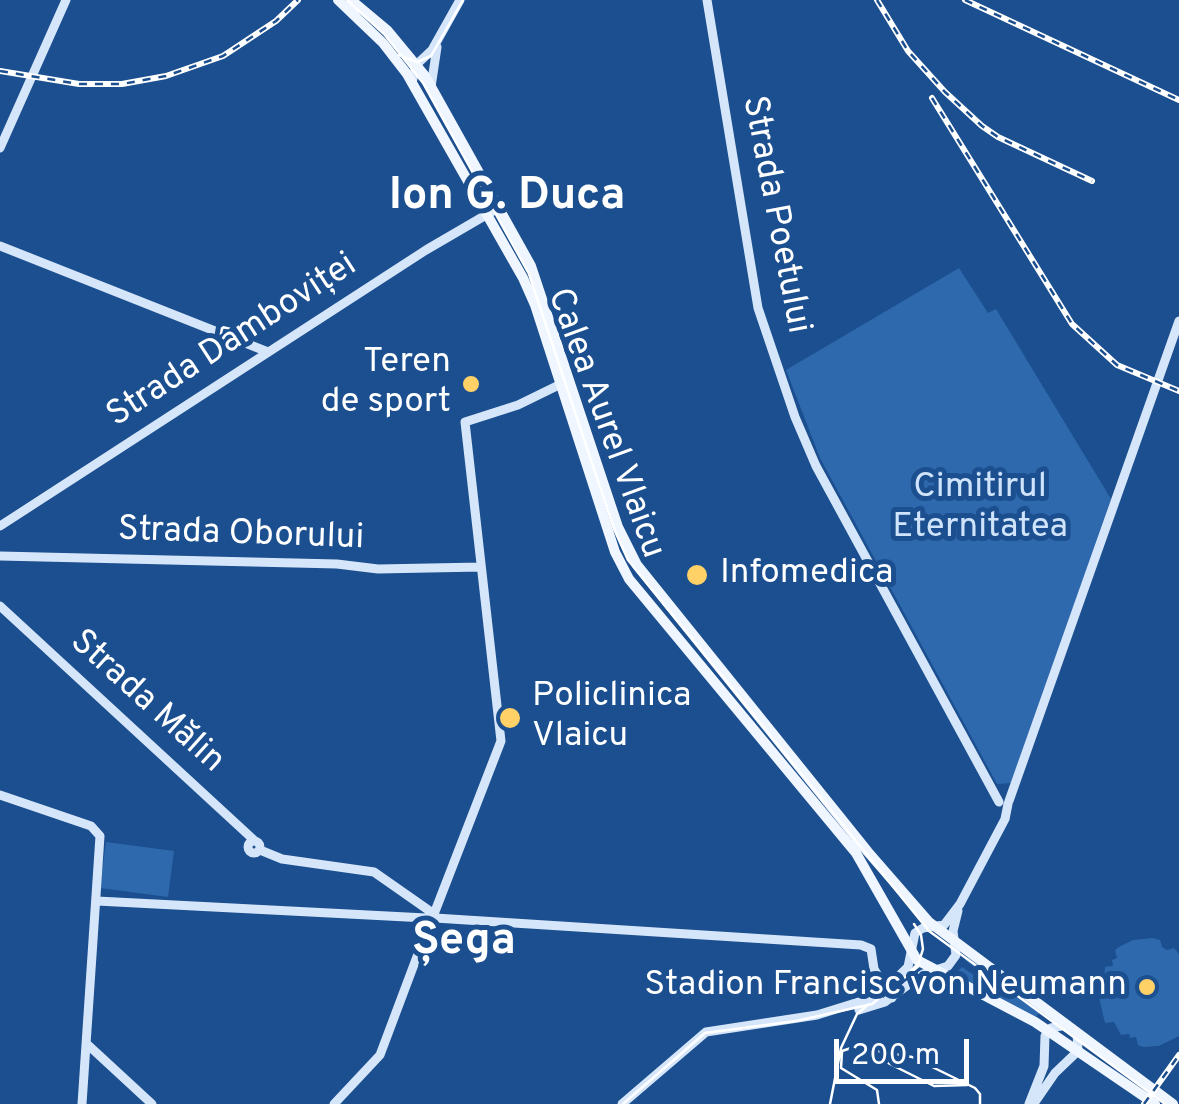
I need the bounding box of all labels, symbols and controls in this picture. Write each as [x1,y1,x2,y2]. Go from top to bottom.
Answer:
street label: Strada Poetului [730,93,818,337]
district label: Ion G. Duca [389,172,625,226]
street label: Strada Dâmboviței [100,246,366,438]
street label: Calea Aurel Vlaicu [536,283,672,565]
place label: Teren de sport [321,343,451,425]
marker: Teren de sport [460,373,482,395]
park label: Cimitirul Eternitatea [892,468,1068,550]
street label: Strada Oborului [117,511,365,561]
place label: Infomedica [720,554,893,596]
marker: Infomedica [684,562,710,588]
street label: Strada Mălin [60,623,232,783]
place label: Policlinica Vlaicu [532,677,691,759]
marker: Policlinica Vlaicu [497,705,523,731]
district label: Șega [412,917,516,971]
place label: Stadion Francisc von Neumann [644,966,1127,1008]
marker: Stadion Francisc von Neumann [1136,976,1158,998]
scale bar [839,1019,974,1081]
text: 200 m [851,1038,940,1075]

